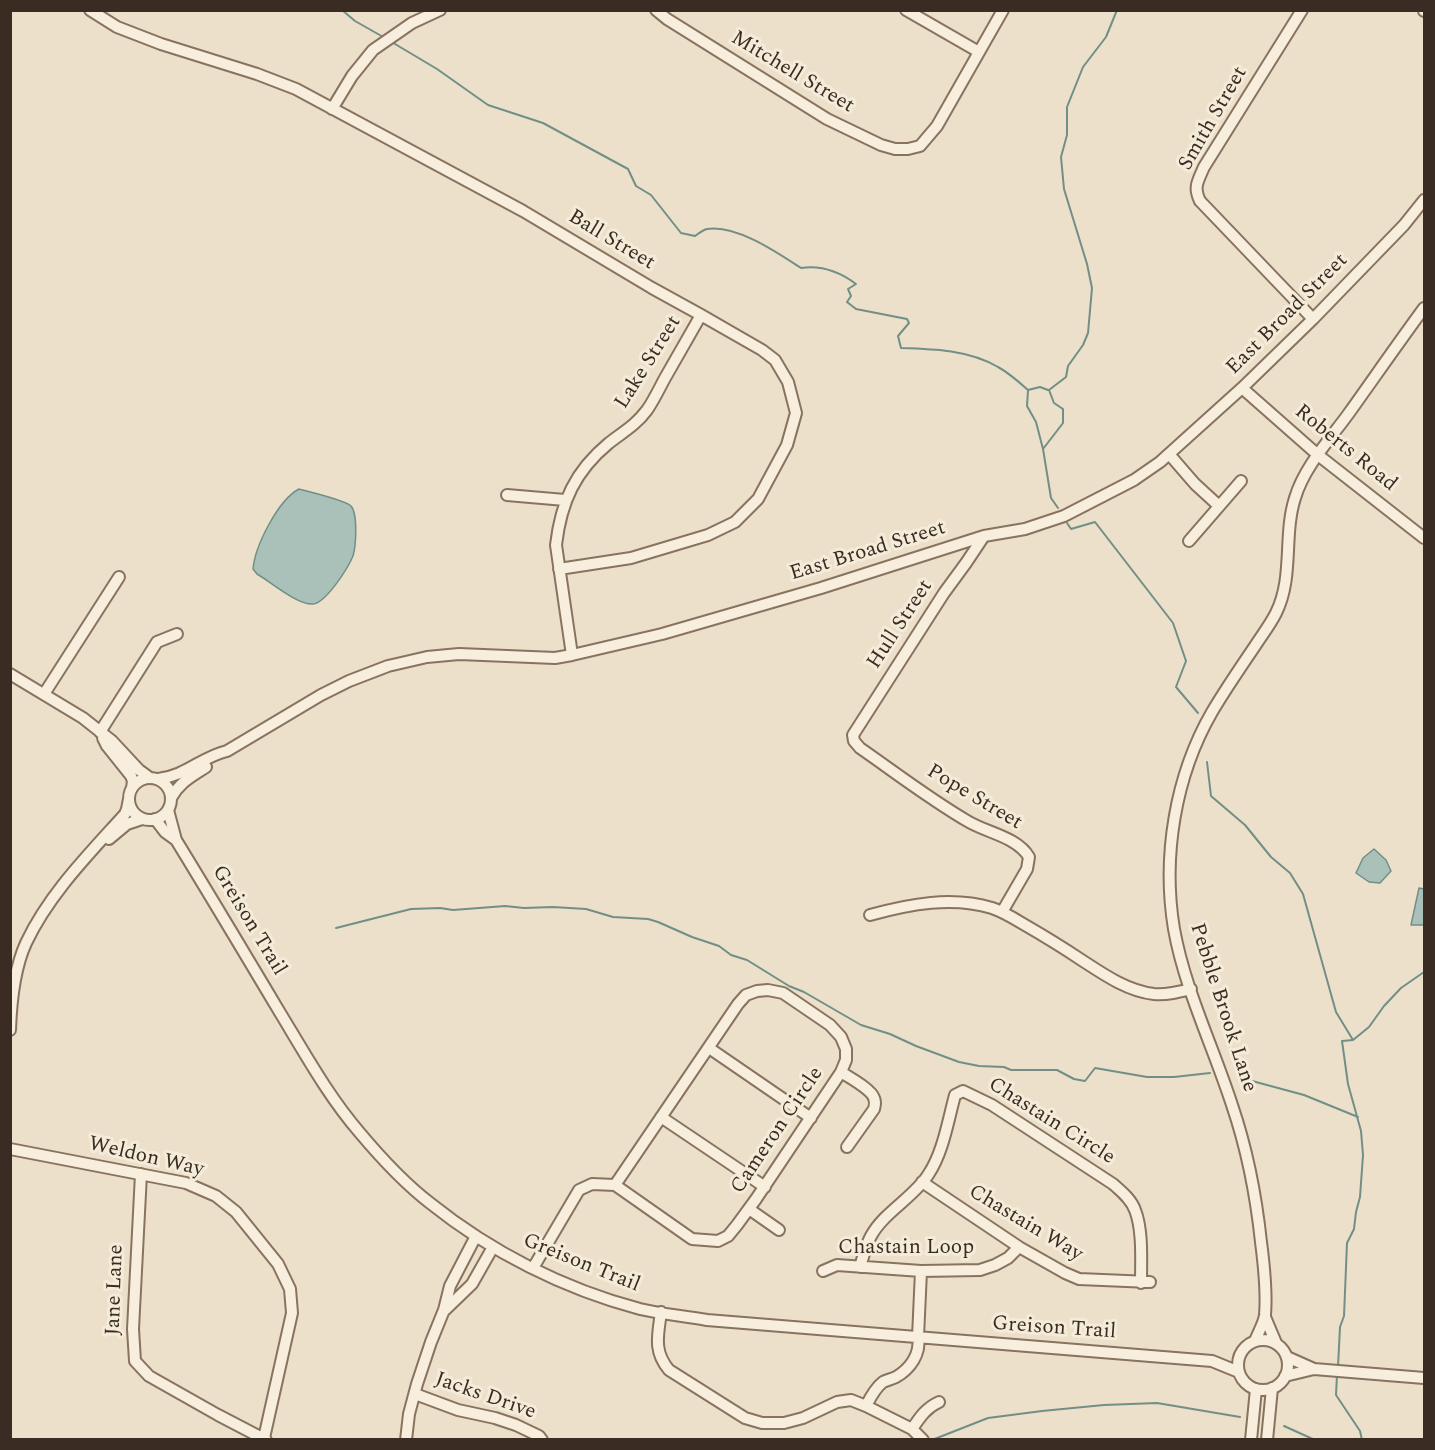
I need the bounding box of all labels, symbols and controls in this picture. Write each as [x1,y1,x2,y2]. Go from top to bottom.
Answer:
street label: Mitchell Street [726,26,858,120]
street label: Smith Street [1174,63,1254,175]
street label: Ball Street [563,205,659,277]
street label: East Broad Street [1222,249,1354,381]
street label: Lake Street [610,312,688,414]
street label: Roberts Road [1289,400,1401,498]
street label: East Broad Street [787,516,949,588]
street label: Hull Street [863,576,939,674]
street label: Pope Street [922,760,1026,836]
street label: Greison Trail [205,861,291,981]
street label: Pebble Brook Lane [1183,920,1261,1096]
street label: Cameron Circle [726,1063,830,1199]
street label: Chastain Circle [983,1073,1119,1171]
street label: Weldon Way [86,1133,206,1183]
street label: Chastain Way [963,1180,1087,1268]
street label: Greison Trail [519,1229,643,1299]
street label: Chastain Loop [838,1236,974,1262]
street label: Jane Lane [102,1244,130,1336]
street label: Greison Trail [991,1312,1117,1346]
street label: Jacks Drive [431,1368,539,1426]

